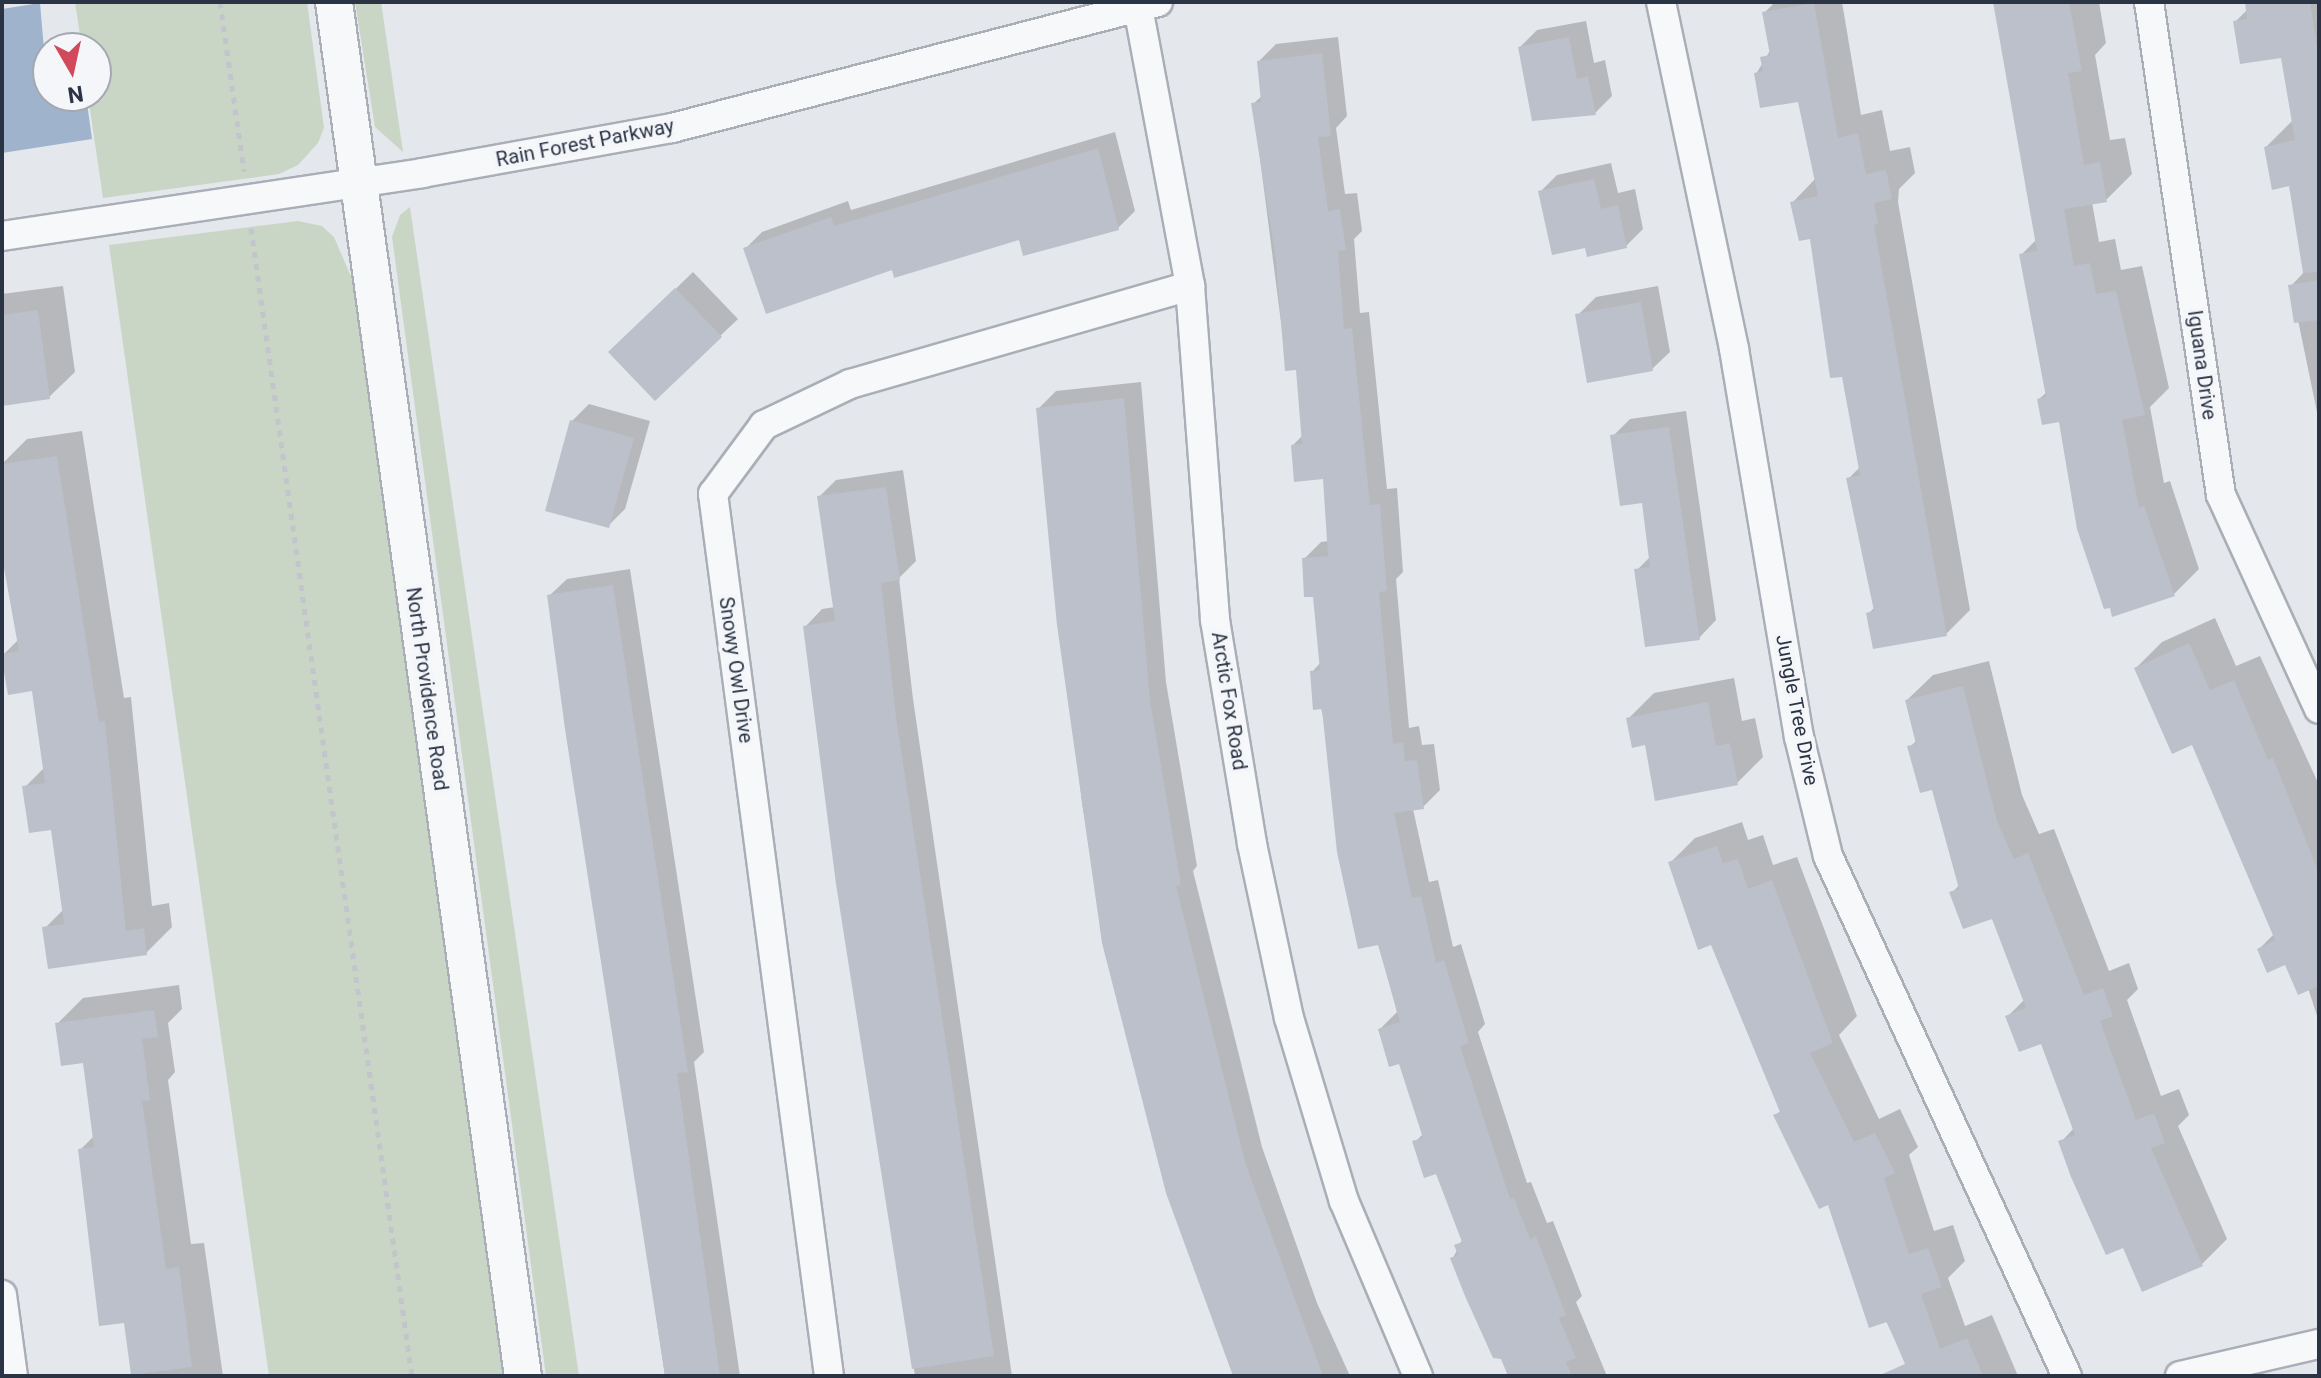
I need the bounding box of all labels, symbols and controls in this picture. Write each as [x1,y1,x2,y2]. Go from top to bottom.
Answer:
north arrow [32,32,112,112]
text: N [66,81,85,108]
street label: Rain Forest Parkway [494,114,676,172]
street label: Iguana Drive [2182,309,2222,421]
street label: North Providence Road [401,586,453,792]
street label: Snowy Owl Drive [714,595,758,745]
street label: Arctic Fox Road [1206,630,1252,772]
street label: Jungle Tree Drive [1771,632,1823,788]

